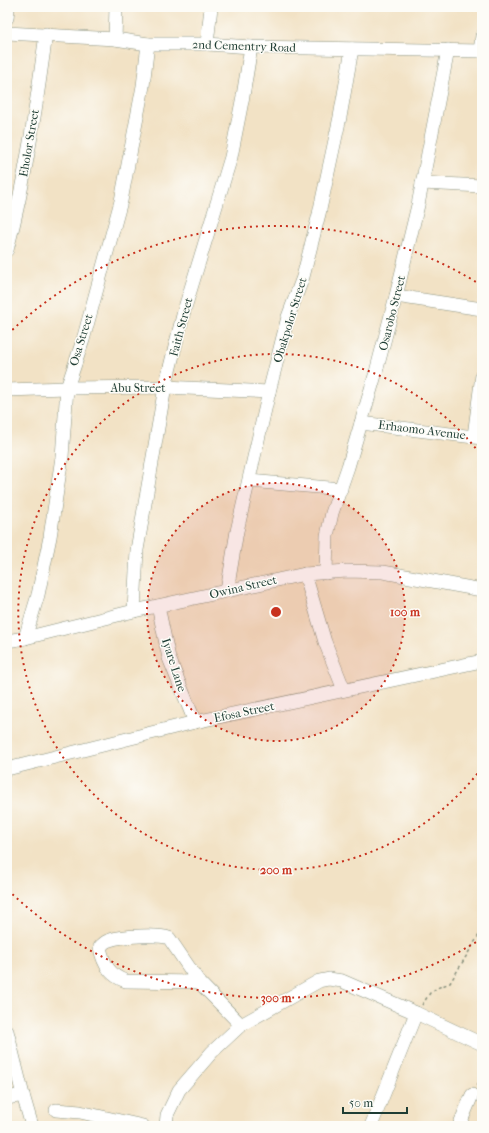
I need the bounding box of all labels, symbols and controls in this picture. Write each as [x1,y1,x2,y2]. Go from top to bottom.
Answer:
street label: 2nd Cementry Road [192,37,297,55]
street label: Eholor Street [16,107,42,178]
street label: Osarobo Street [376,273,408,352]
street label: Obakpolor Street [270,275,310,364]
street label: Faith Street [166,295,196,358]
street label: Osa Street [66,312,96,368]
street label: Abu Street [109,381,166,395]
street label: Erhaomo Avenue [377,418,467,442]
street label: Owina Street [208,572,279,602]
centre of rings [269,605,283,619]
text: 100 m [390,605,421,619]
street label: Iyare Lane [159,636,189,694]
street label: Efosa Street [213,699,276,725]
text: 200 m [260,863,293,877]
text: 300 m [261,991,292,1006]
scale bar [343,1089,407,1115]
text: 50 m [349,1096,373,1110]

